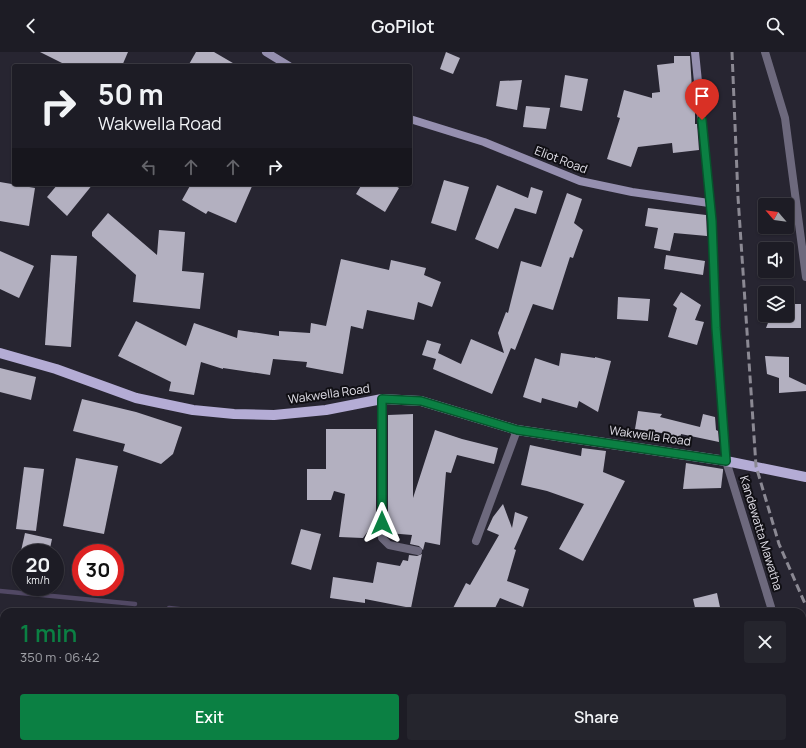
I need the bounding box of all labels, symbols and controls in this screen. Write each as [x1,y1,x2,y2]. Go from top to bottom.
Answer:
text: GoPilot [371,14,435,38]
icon: back [20,15,42,37]
icon: search [764,15,786,37]
text: 50 m [98,75,164,113]
pin [685,79,719,120]
icon: right [32,80,84,132]
icon: arrive [691,85,713,107]
text: Wakwella Road [98,111,222,135]
street label: Eliot Road [532,142,590,177]
icon: left [138,156,160,178]
icon: ahead [180,156,202,178]
icon: ahead [222,156,244,178]
icon: right [264,156,286,178]
north arrow [758,198,794,234]
map controls [758,198,794,322]
button: sound [758,242,794,278]
button: layers [758,286,794,322]
street label: Wakwella Road [287,379,371,408]
street label: Wakwella Road [608,421,692,450]
street label: Kandewatta Mawatha [736,474,787,592]
position arrow [361,502,403,544]
speed limit sign: 30 [72,544,124,596]
text: 20 [25,551,51,578]
text: km/h [26,573,50,587]
text: 1 min [20,616,77,649]
button: close [744,621,786,663]
text: 350 m · 06:42 [20,648,99,666]
button: Exit [20,694,399,740]
button: Share [407,694,786,740]

